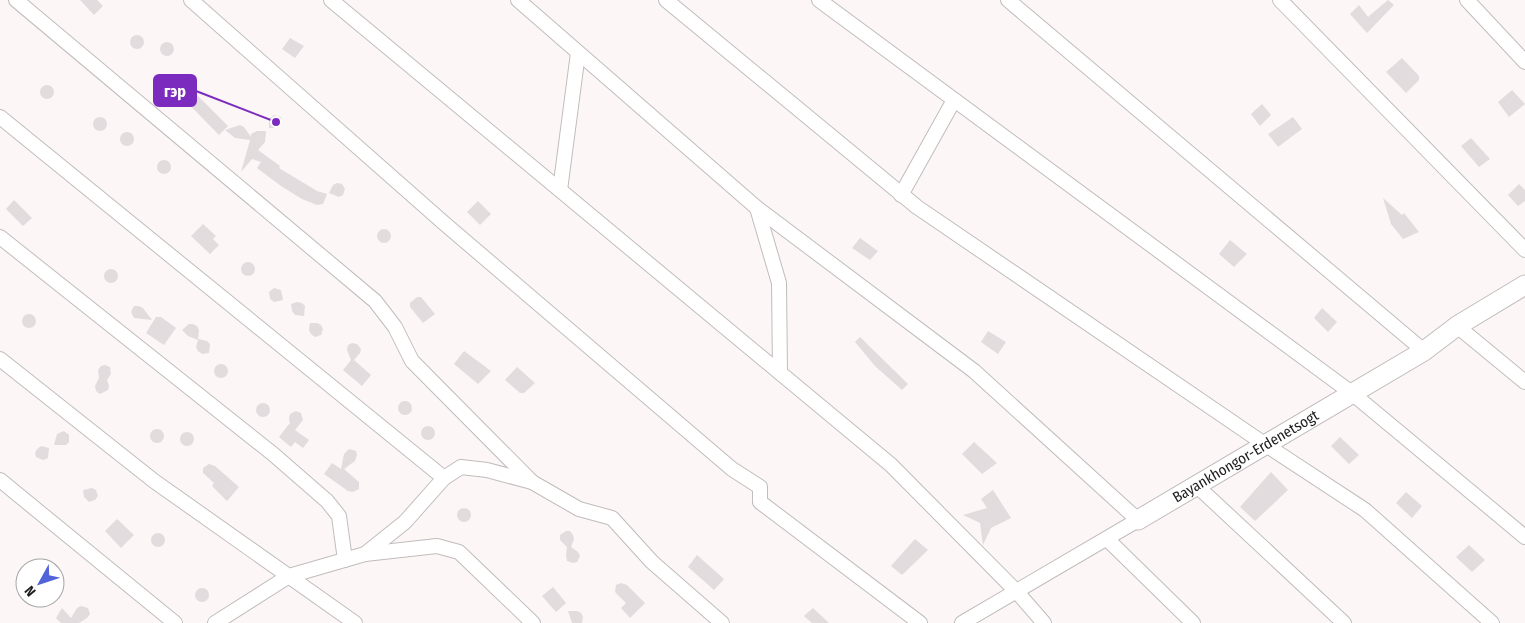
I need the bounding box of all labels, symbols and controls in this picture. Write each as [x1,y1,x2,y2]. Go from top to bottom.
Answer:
callout: гэр [154,75,196,106]
text: гэр [164,82,186,101]
street label: Bayankhongor-Erdenetsogt [1169,406,1322,507]
north arrow [15,558,65,608]
text: N [21,582,40,600]

